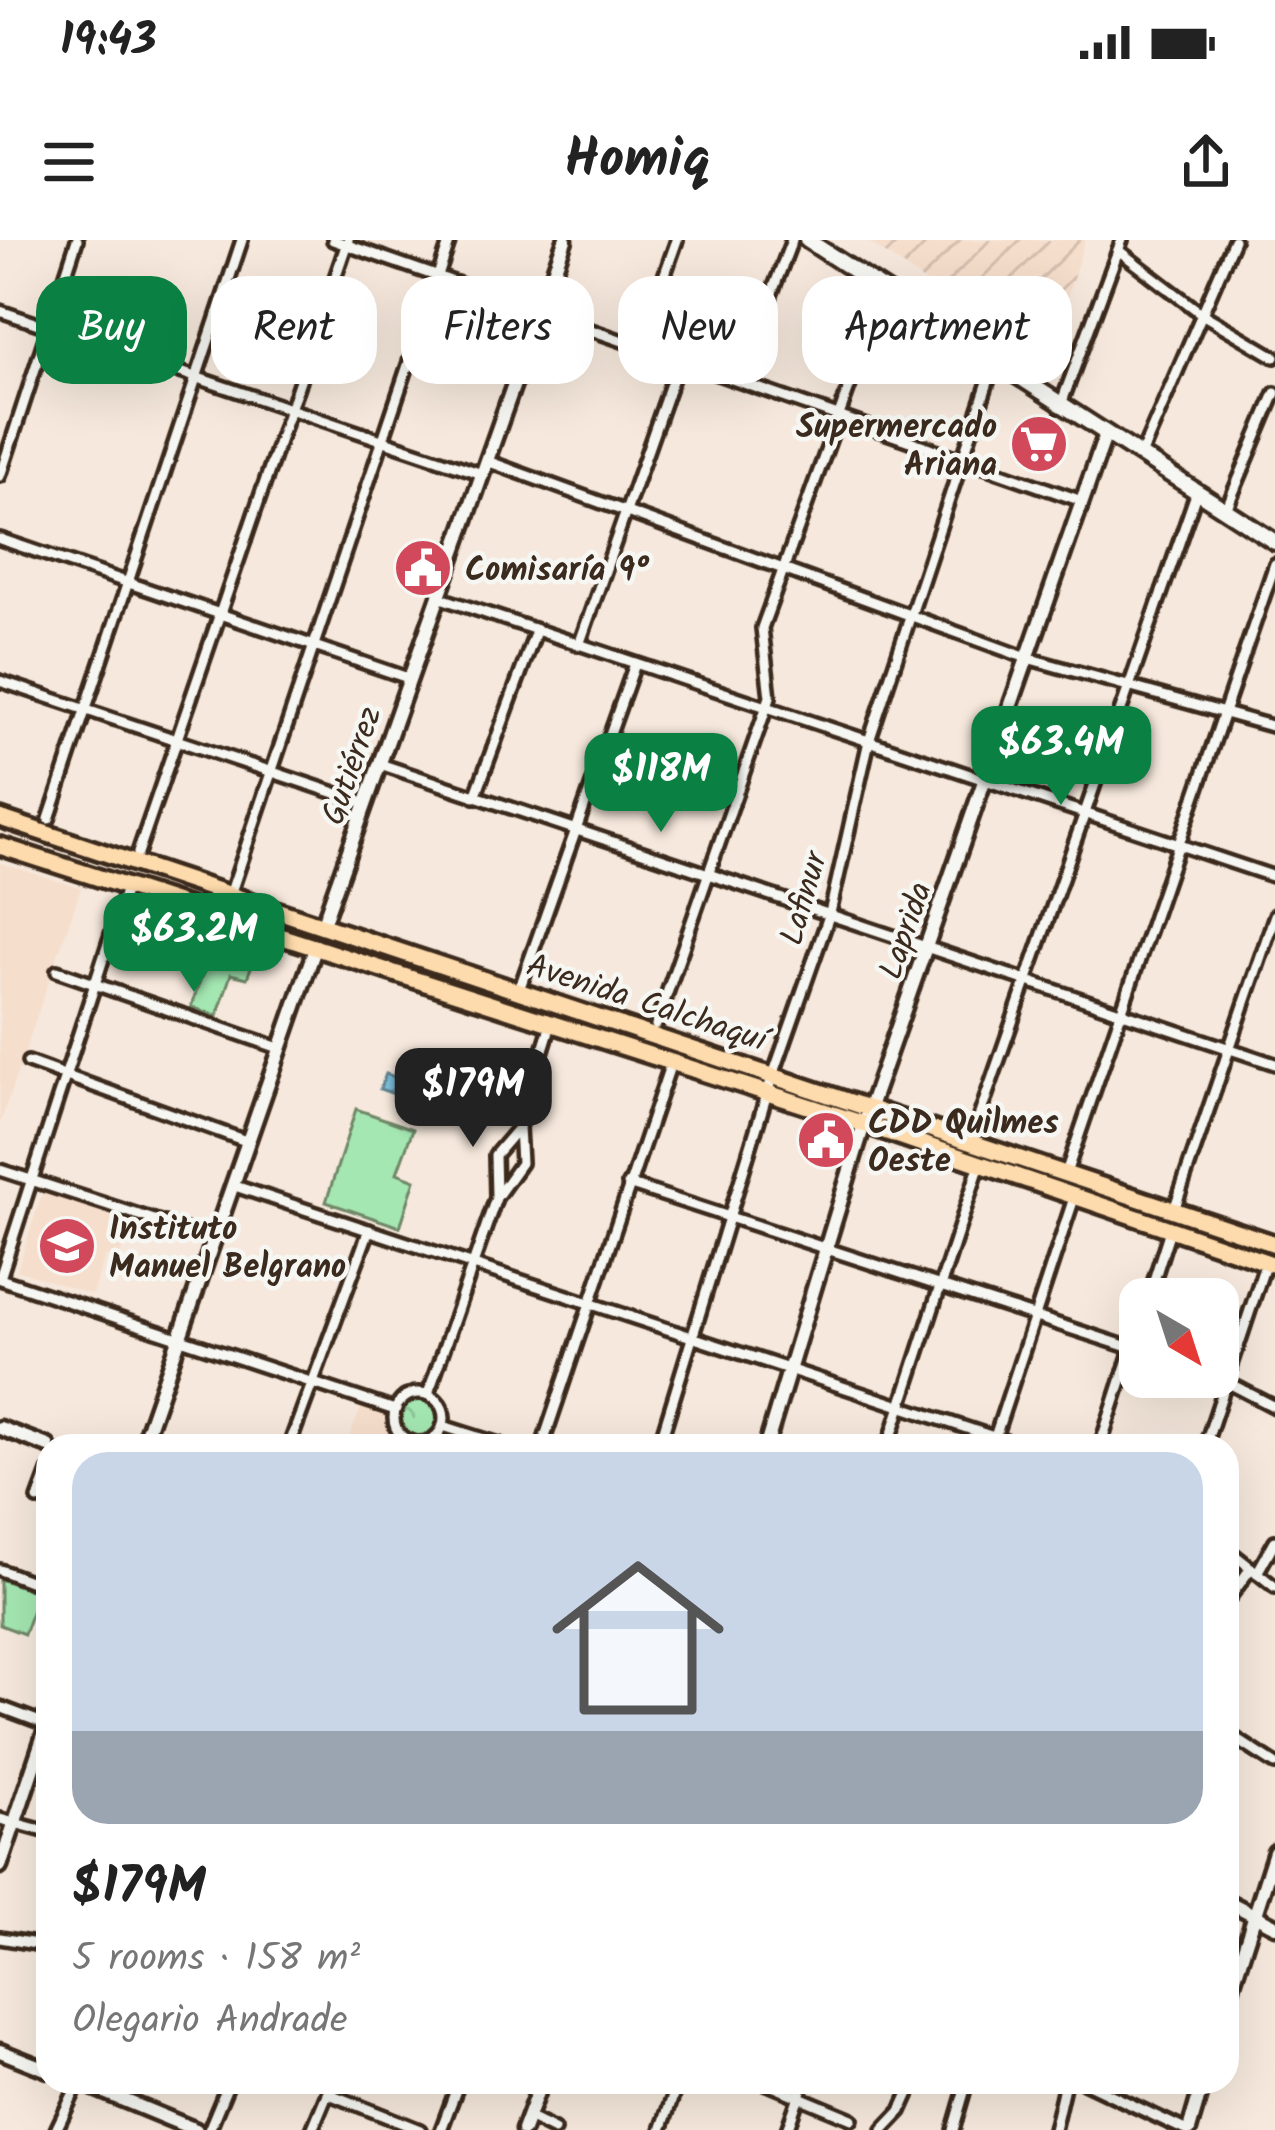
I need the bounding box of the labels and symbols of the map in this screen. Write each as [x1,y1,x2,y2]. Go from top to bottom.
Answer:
place label: Supermercado Ariana [796,402,997,493]
supermarket icon: Supermercado Ariana [1008,413,1070,475]
public building icon: Comisaría 9° [392,537,454,599]
place label: Comisaría 9° [465,545,650,598]
street label: Gutiérrez [308,700,398,833]
pin: $63.4M [963,706,1159,808]
pin: $118M [577,733,745,835]
street label: Lafinur [767,844,845,952]
street label: Laprida [866,875,949,987]
pin: $63.2M [96,893,292,995]
street label: Avenida Calchaquí [519,940,778,1070]
pin: $179M [389,1048,557,1150]
place label: CDD Quilmes Oeste [868,1098,1059,1189]
public building icon: CDD Quilmes Oeste [795,1109,857,1171]
place label: Instituto Manuel Belgrano [109,1204,346,1295]
school or university icon: Instituto Manuel Belgrano [36,1215,98,1277]
north arrow [1119,1278,1239,1398]

